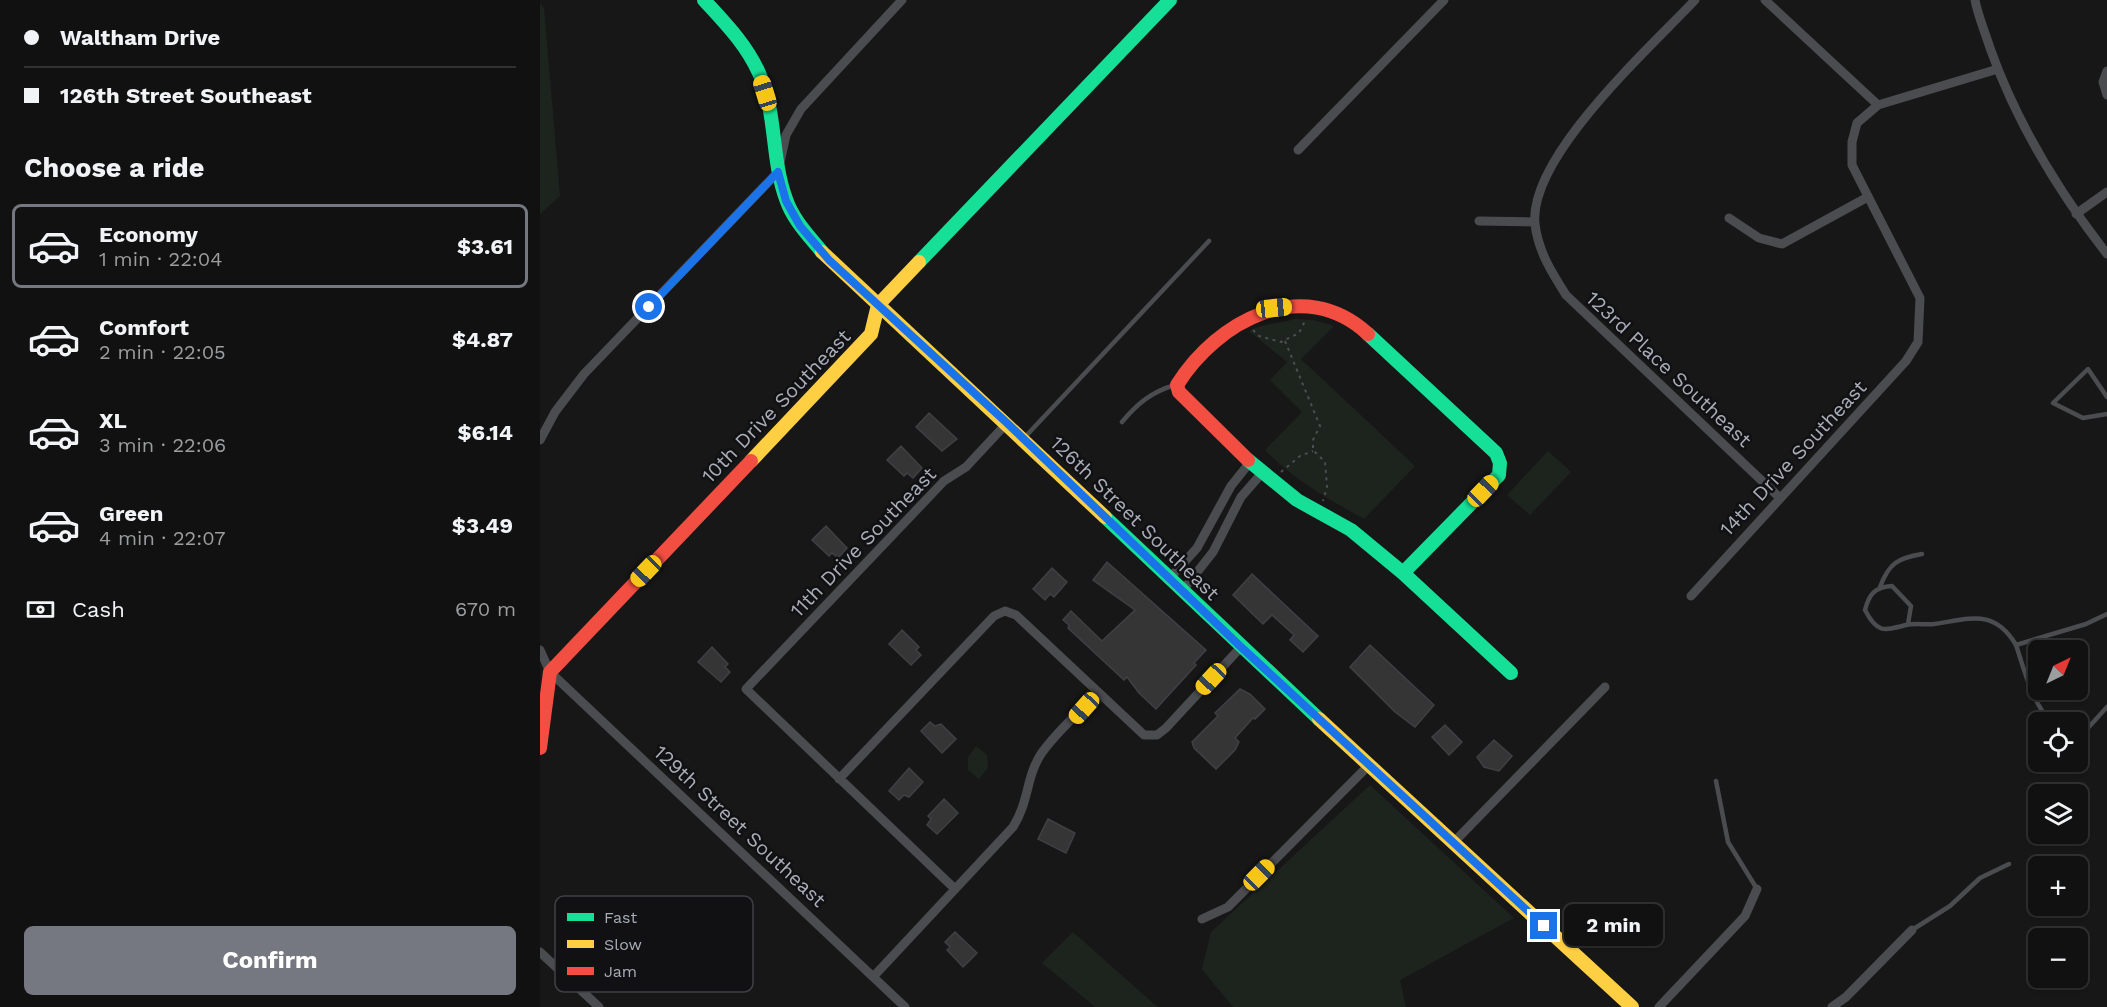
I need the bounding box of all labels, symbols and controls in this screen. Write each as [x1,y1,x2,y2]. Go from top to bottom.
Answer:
text: Waltham Drive [60,25,220,50]
car [751,73,779,113]
text: 126th Street Southeast [60,83,312,108]
text: Choose a ride [24,152,204,184]
icon: car [27,219,81,273]
text: Economy [99,222,198,247]
text: $3.61 [457,234,513,259]
text: 1 min · 22:04 [99,247,222,271]
street label: 123rd Place Southeast [1581,286,1757,452]
route start [635,293,662,320]
car [1255,297,1293,319]
icon: car [27,312,81,366]
text: Comfort [99,315,189,340]
street label: 10th Drive Southeast [696,324,856,488]
text: $4.87 [452,327,513,352]
text: 2 min · 22:05 [99,340,226,364]
street label: 14th Drive Southeast [1715,375,1872,541]
icon: car [27,405,81,459]
text: XL [99,408,127,433]
text: $6.14 [457,420,513,445]
street label: 126th Street Southeast [1045,431,1225,606]
text: 3 min · 22:06 [99,433,226,457]
street label: 11th Drive Southeast [785,461,941,622]
car [1464,472,1502,510]
icon: car [27,498,81,552]
text: Green [99,501,163,526]
text: $3.49 [452,513,513,538]
text: 4 min · 22:07 [99,526,225,550]
car [627,552,665,590]
icon: cash [24,593,57,626]
text: Cash [72,597,125,622]
text: 670 m [455,597,516,621]
north arrow [2028,640,2088,700]
map controls [2028,640,2088,988]
car [1192,660,1230,698]
car [1065,689,1103,727]
button: locate [2028,712,2088,772]
street label: 129th Street Southeast [649,740,831,912]
button: layers [2028,784,2088,844]
car [1240,856,1278,894]
button: + [2028,856,2088,916]
legend [555,896,753,992]
callout: 2 min [1565,905,1664,947]
text: Fast [604,908,637,927]
route end [1530,912,1557,939]
text: 2 min [1586,913,1641,937]
button: Confirm [24,926,516,995]
button: − [2028,928,2088,988]
text: Slow [604,935,642,954]
text: Jam [604,962,637,981]

